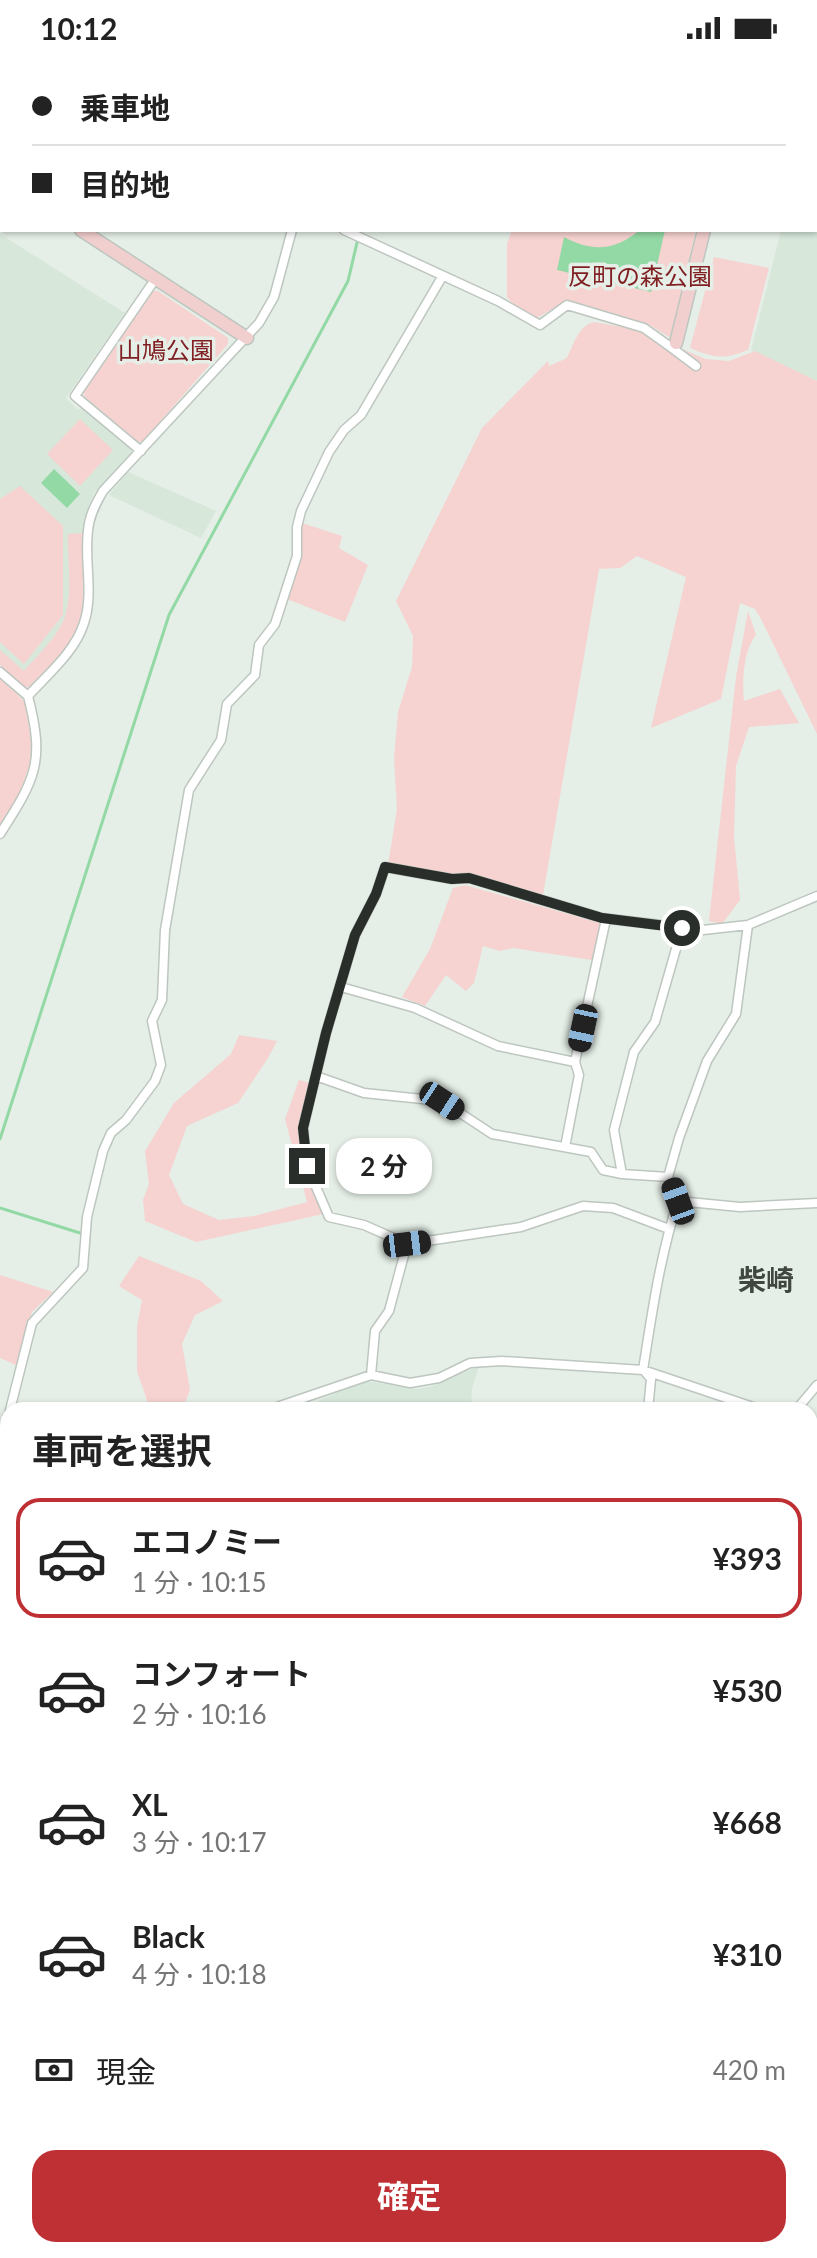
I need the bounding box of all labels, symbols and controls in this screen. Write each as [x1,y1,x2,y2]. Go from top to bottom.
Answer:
text: 10:12 [40,10,117,46]
text: 乗車地 [80,89,170,125]
text: 目的地 [80,166,170,202]
park label: 反町の森公園 [568,261,712,290]
park label: 山鳩公園 [118,335,214,364]
route start [664,910,700,946]
car [566,1002,600,1054]
car [415,1078,469,1124]
callout: 2 分 [335,1138,431,1194]
route end [289,1148,325,1184]
text: 2 分 [360,1150,408,1182]
car [659,1174,697,1228]
car [382,1229,432,1259]
district label: 柴崎 [738,1262,794,1296]
text: 車両を選択 [32,1428,212,1472]
icon: car [36,1522,108,1594]
text: エコノミー [132,1523,282,1559]
text: ¥393 [712,1540,782,1576]
text: 1 分 · 10:15 [132,1566,267,1598]
icon: car [36,1654,108,1726]
text: コンフォート [132,1655,311,1691]
text: ¥530 [712,1672,782,1708]
text: 2 分 · 10:16 [132,1698,267,1730]
icon: car [36,1786,108,1858]
text: XL [132,1786,168,1822]
text: ¥668 [712,1804,782,1840]
text: 3 分 · 10:17 [132,1826,267,1858]
icon: car [36,1918,108,1990]
text: Black [132,1918,205,1954]
text: ¥310 [712,1936,782,1972]
text: 4 分 · 10:18 [132,1958,267,1990]
icon: cash [32,2048,76,2092]
text: 現金 [96,2053,156,2089]
text: 420 m [713,2054,786,2086]
button: 確定 [32,2150,786,2242]

